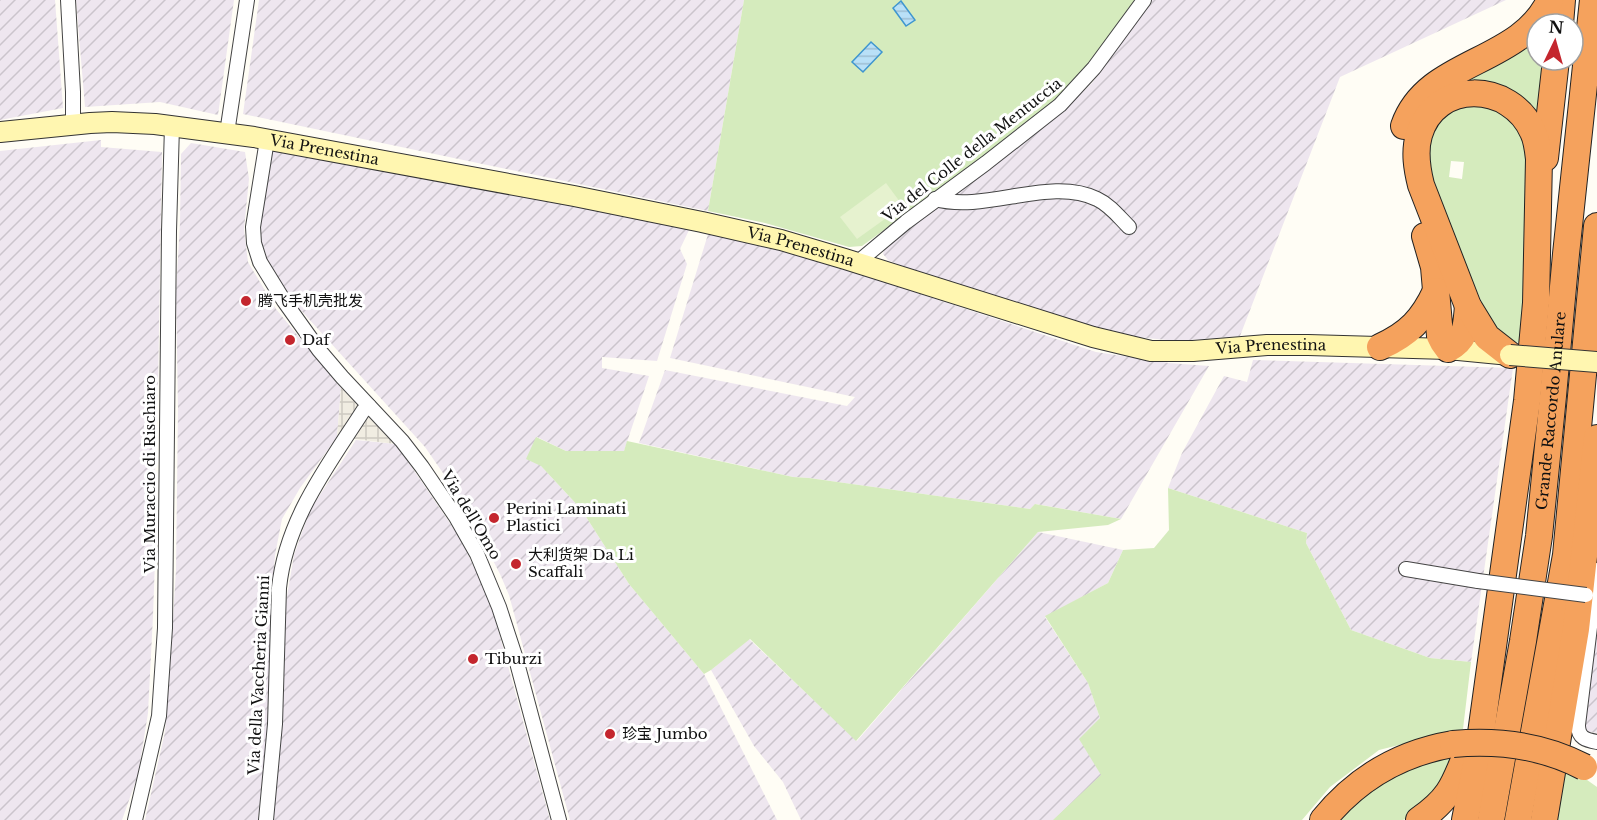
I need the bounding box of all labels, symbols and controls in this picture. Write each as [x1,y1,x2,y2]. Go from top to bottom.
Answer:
north arrow [1525,12,1585,72]
text: N [1548,16,1565,38]
street label: Via del Colle della Mentuccia [877,73,1066,226]
street label: Via Prenestina [268,130,381,169]
street label: Via Prenestina [744,222,857,270]
place label: 腾飞手机壳批发 [258,291,363,310]
marker: 腾飞手机壳批发 [239,294,253,308]
street label: Grande Raccordo Anulare [1532,310,1570,511]
place label: Daf [302,330,331,349]
marker: Daf [283,333,297,347]
street label: Via Prenestina [1214,335,1327,358]
street label: Via Muraccio di Rischiaro [140,375,159,574]
street label: Via dell'Omo [437,466,506,563]
place label: Perini Laminati Plastici [506,499,626,535]
marker: Perini Laminati Plastici [487,511,501,525]
place label: 大利货架 Da Li Scaffali [528,545,634,581]
marker: 大利货架 Da Li Scaffali [509,557,523,571]
street label: Via della Vaccheria Gianni [244,575,273,776]
place label: Tiburzi [485,649,542,668]
marker: Tiburzi [466,652,480,666]
place label: 珍宝 Jumbo [622,724,708,743]
marker: 珍宝 Jumbo [603,727,617,741]

